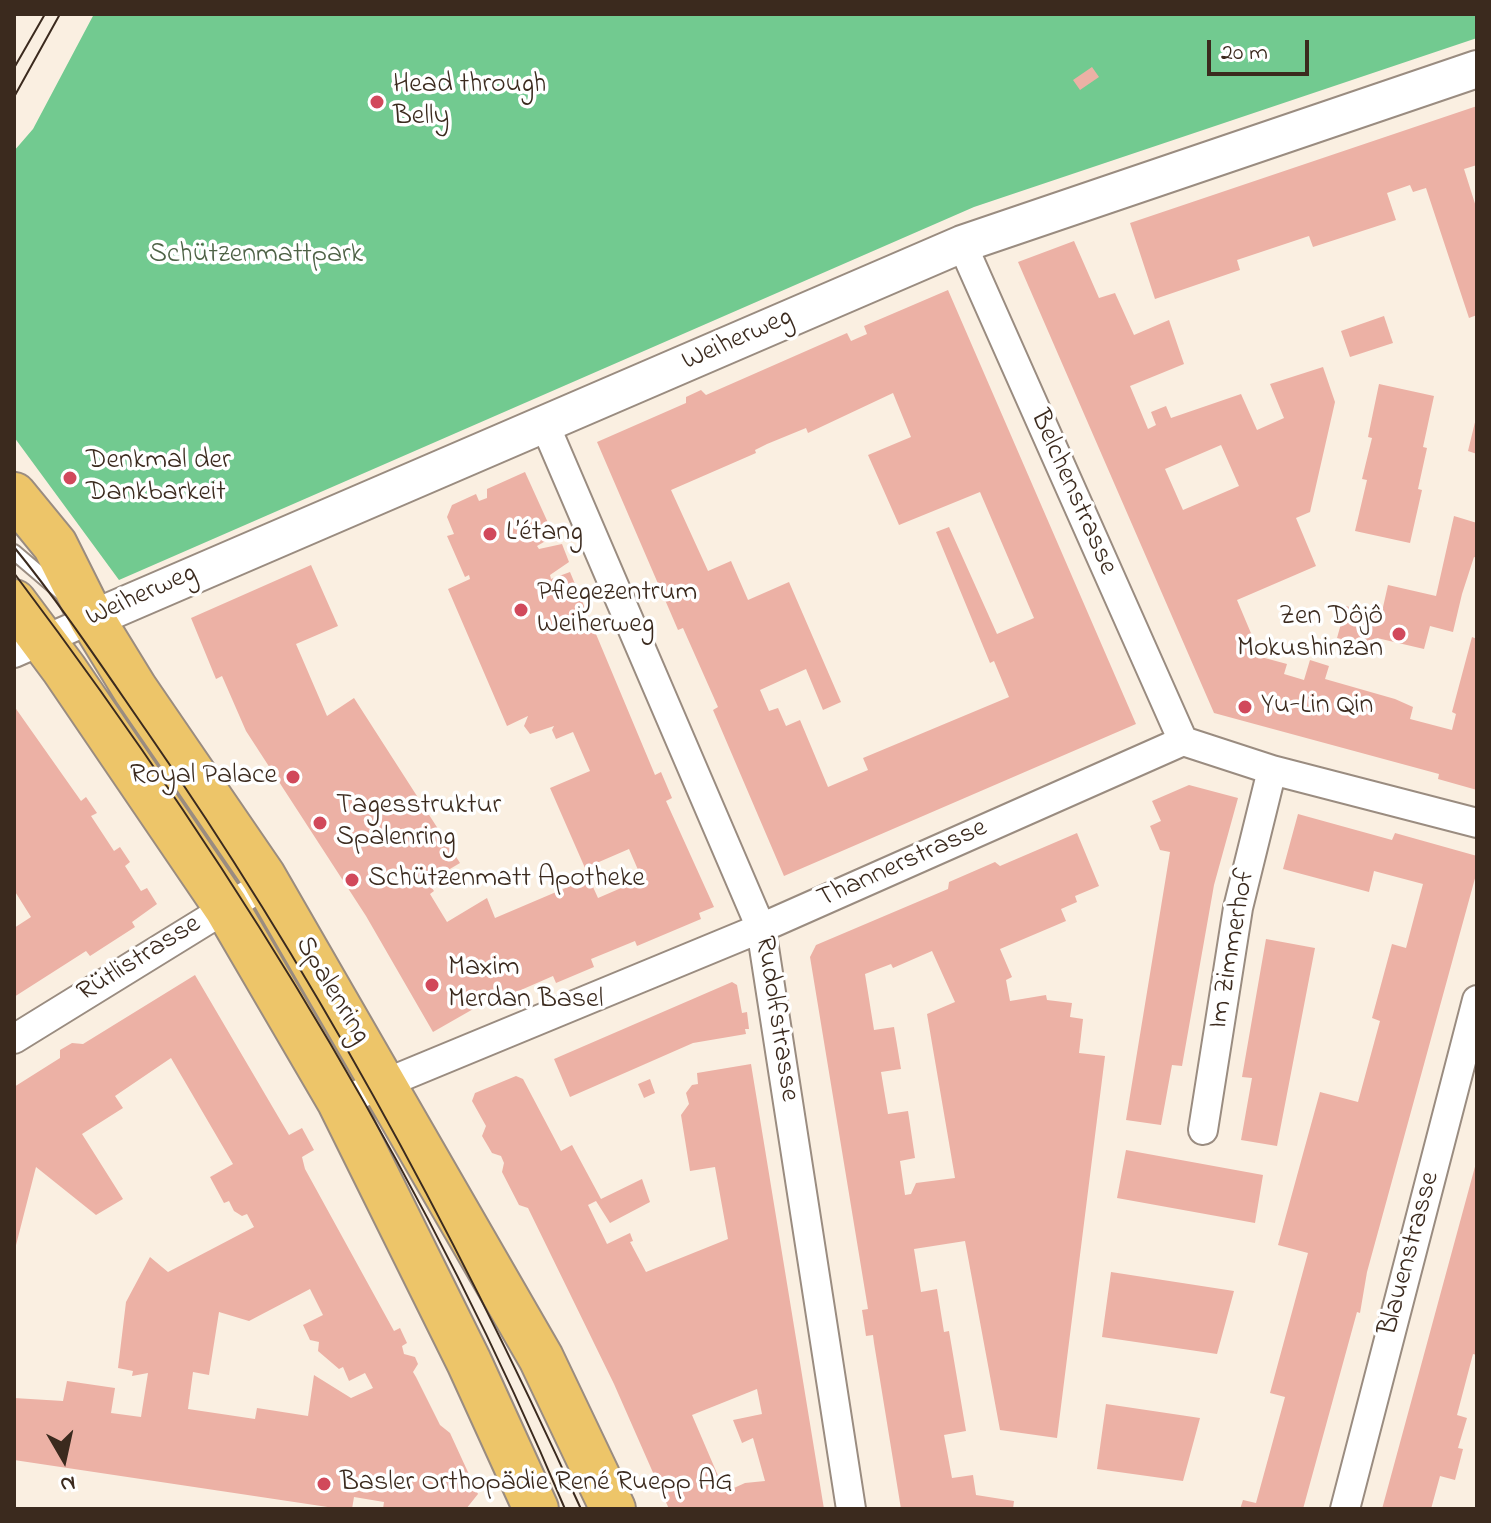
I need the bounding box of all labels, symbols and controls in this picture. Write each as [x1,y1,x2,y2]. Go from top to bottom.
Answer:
scale bar [1211,24,1313,74]
text: 20 m [1221,36,1268,71]
place label: Head through Belly [393,69,546,135]
marker: Head through Belly [368,93,386,111]
park label: Schützenmattpark [149,239,363,273]
street label: Weiherweg [678,302,798,380]
street label: Belchenstrasse [1021,405,1123,581]
place label: Denkmal der Dankbarkeit [86,445,231,511]
marker: Denkmal der Dankbarkeit [61,469,79,487]
place label: L’étang [506,517,583,551]
marker: L’étang [481,525,499,543]
street label: Weiherweg [82,558,202,636]
place label: Pflegezentrum Weiherweg [537,577,697,643]
marker: Pflegezentrum Weiherweg [512,601,530,619]
place label: Zen Dôjô Mokushinzan [1237,601,1383,667]
marker: Zen Dôjô Mokushinzan [1390,625,1408,643]
place label: Yu-Lin Qin [1261,690,1373,724]
marker: Yu-Lin Qin [1236,698,1254,716]
place label: Royal Palace [130,760,277,794]
marker: Royal Palace [284,768,302,786]
place label: Tagesstruktur Spalenring [336,790,501,856]
street label: Thannerstrasse [813,813,993,917]
marker: Tagesstruktur Spalenring [311,814,329,832]
place label: Schützenmatt Apotheke [368,863,645,897]
street label: Im Zimmerhof [1203,866,1265,1032]
marker: Schützenmatt Apotheke [343,871,361,889]
street label: Rütlistrasse [72,909,208,1011]
street label: Spalenring [286,931,376,1051]
street label: Rudolfstrasse [745,934,805,1104]
place label: Maxim Merdan Basel [448,952,603,1018]
marker: Maxim Merdan Basel [423,976,441,994]
street label: Blauenstrasse [1373,1169,1449,1339]
north arrow [24,1419,104,1499]
text: N [58,1466,78,1500]
place label: Basler Orthopädie René Ruepp AG [340,1467,733,1501]
marker: Basler Orthopädie René Ruepp AG [315,1475,333,1493]

